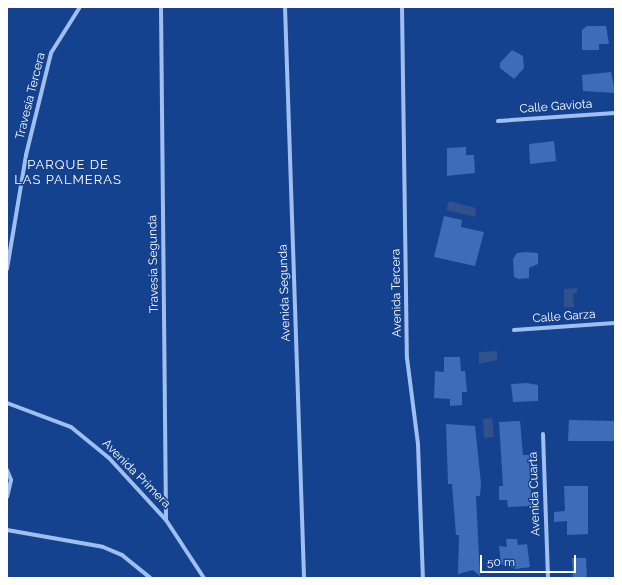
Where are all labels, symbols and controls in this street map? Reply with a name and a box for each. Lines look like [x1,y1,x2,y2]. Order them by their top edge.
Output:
street label: Travesía Tercera [13,51,49,141]
street label: Calle Gaviota [519,97,593,117]
district label: PARQUE DE LAS PALMERAS [14,158,122,189]
street label: Travesía Segunda [146,215,162,313]
street label: Avenida Segunda [276,244,294,342]
street label: Avenida Tercera [389,248,405,338]
street label: Calle Garza [532,308,596,326]
street label: Avenida Primera [99,437,173,511]
street label: Avenida Cuarta [526,452,544,536]
scale bar [482,547,578,573]
text: 50 m [487,555,515,569]

